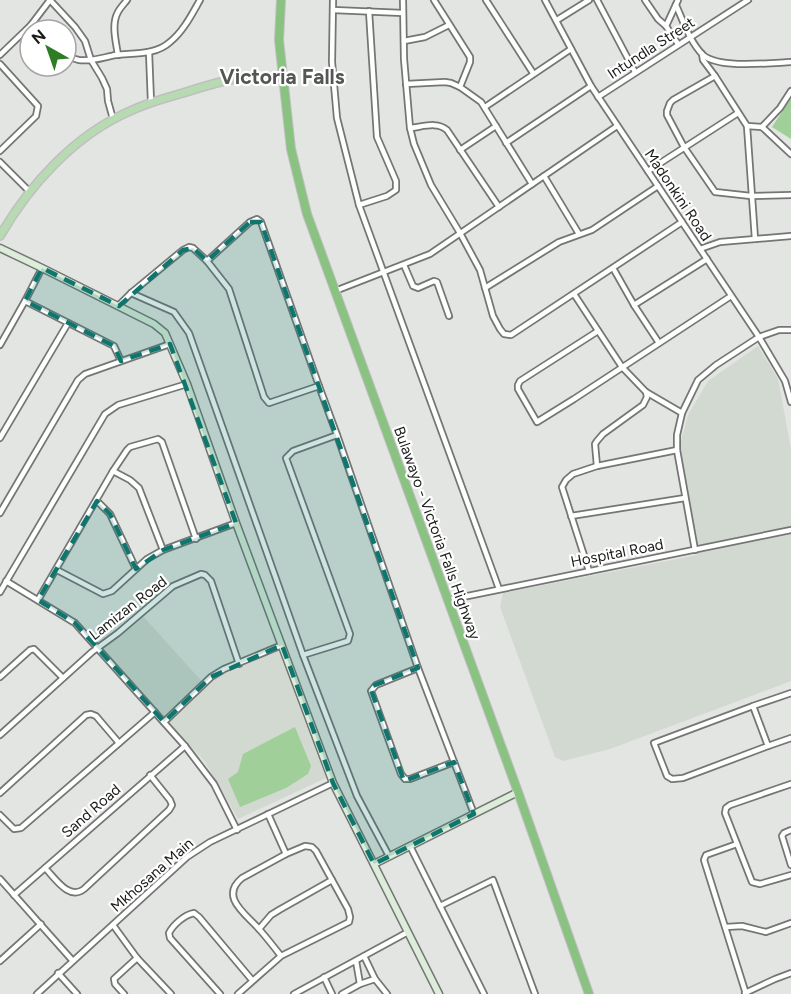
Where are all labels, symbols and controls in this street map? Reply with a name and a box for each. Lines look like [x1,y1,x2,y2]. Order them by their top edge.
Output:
street label: Intundla Street [604,13,698,83]
north arrow [18,18,78,78]
text: N [28,26,50,48]
district label: Victoria Falls [219,64,345,89]
street label: Madonkini Road [641,146,715,244]
street label: Bulawayo - Victoria Falls Highway [390,424,484,642]
street label: Hospital Road [569,535,665,571]
street label: Lamizan Road [86,572,170,644]
street label: Sand Road [58,781,124,841]
street label: Mkhosana Main [107,834,197,916]

